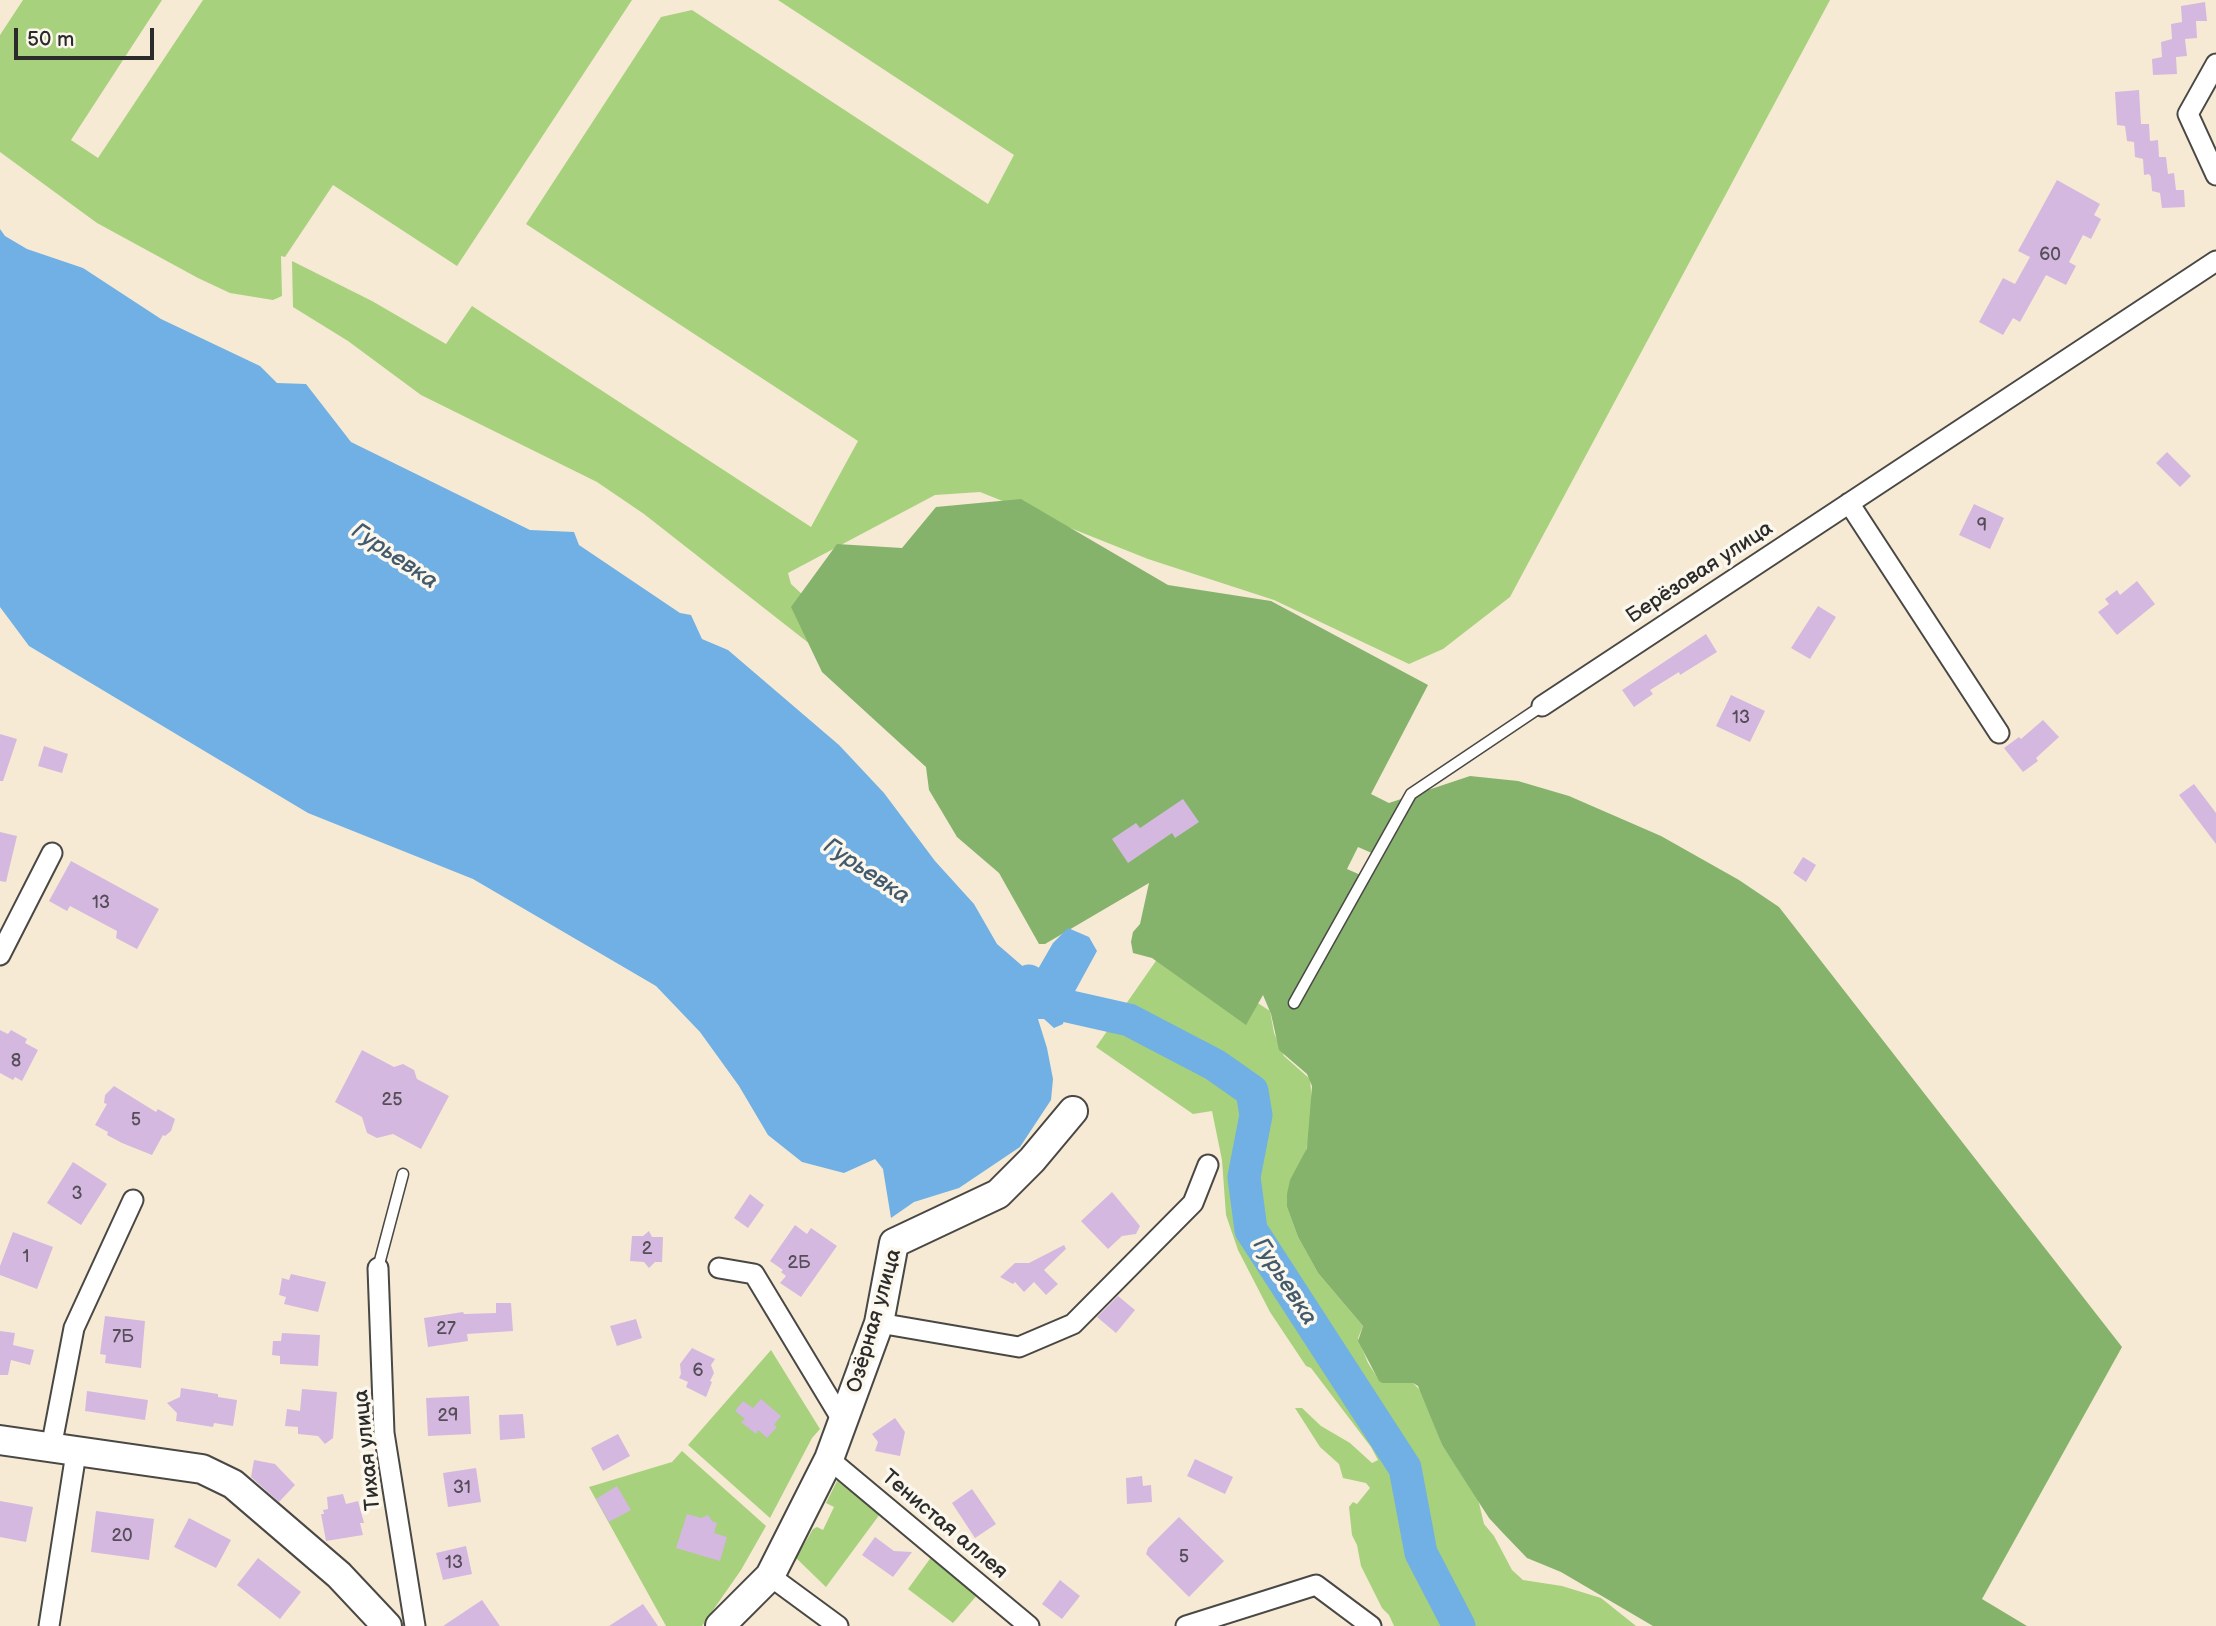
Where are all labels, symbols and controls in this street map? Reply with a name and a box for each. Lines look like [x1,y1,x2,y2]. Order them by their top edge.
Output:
scale bar [18,14,158,58]
text: 50 m [27,27,74,52]
house number: 60 [2039,244,2061,266]
house number: 9 [1977,515,1987,537]
street label: Берёзовая улица [1622,516,1778,630]
water label: Гурьевка [346,518,442,596]
house number: 13 [1732,707,1750,729]
water label: Гурьевка [818,833,914,911]
house number: 13 [92,892,110,914]
house number: 8 [11,1050,21,1072]
house number: 25 [382,1089,402,1111]
house number: 5 [131,1109,141,1131]
house number: 3 [71,1183,83,1205]
water label: Гурьевка [1246,1233,1322,1331]
house number: 2 [642,1238,652,1260]
house number: 1 [23,1246,29,1268]
street label: Озёрная улица [842,1246,908,1396]
house number: 2Б [787,1252,811,1274]
house number: 27 [436,1318,456,1340]
house number: 7Б [112,1326,134,1348]
house number: 6 [693,1360,703,1382]
street label: Тихая улица [349,1388,387,1512]
house number: 29 [437,1405,459,1427]
street label: Тенистая аллея [876,1465,1012,1585]
house number: 31 [453,1477,471,1499]
house number: 20 [111,1525,133,1547]
house number: 5 [1179,1546,1189,1568]
house number: 13 [445,1552,463,1574]

